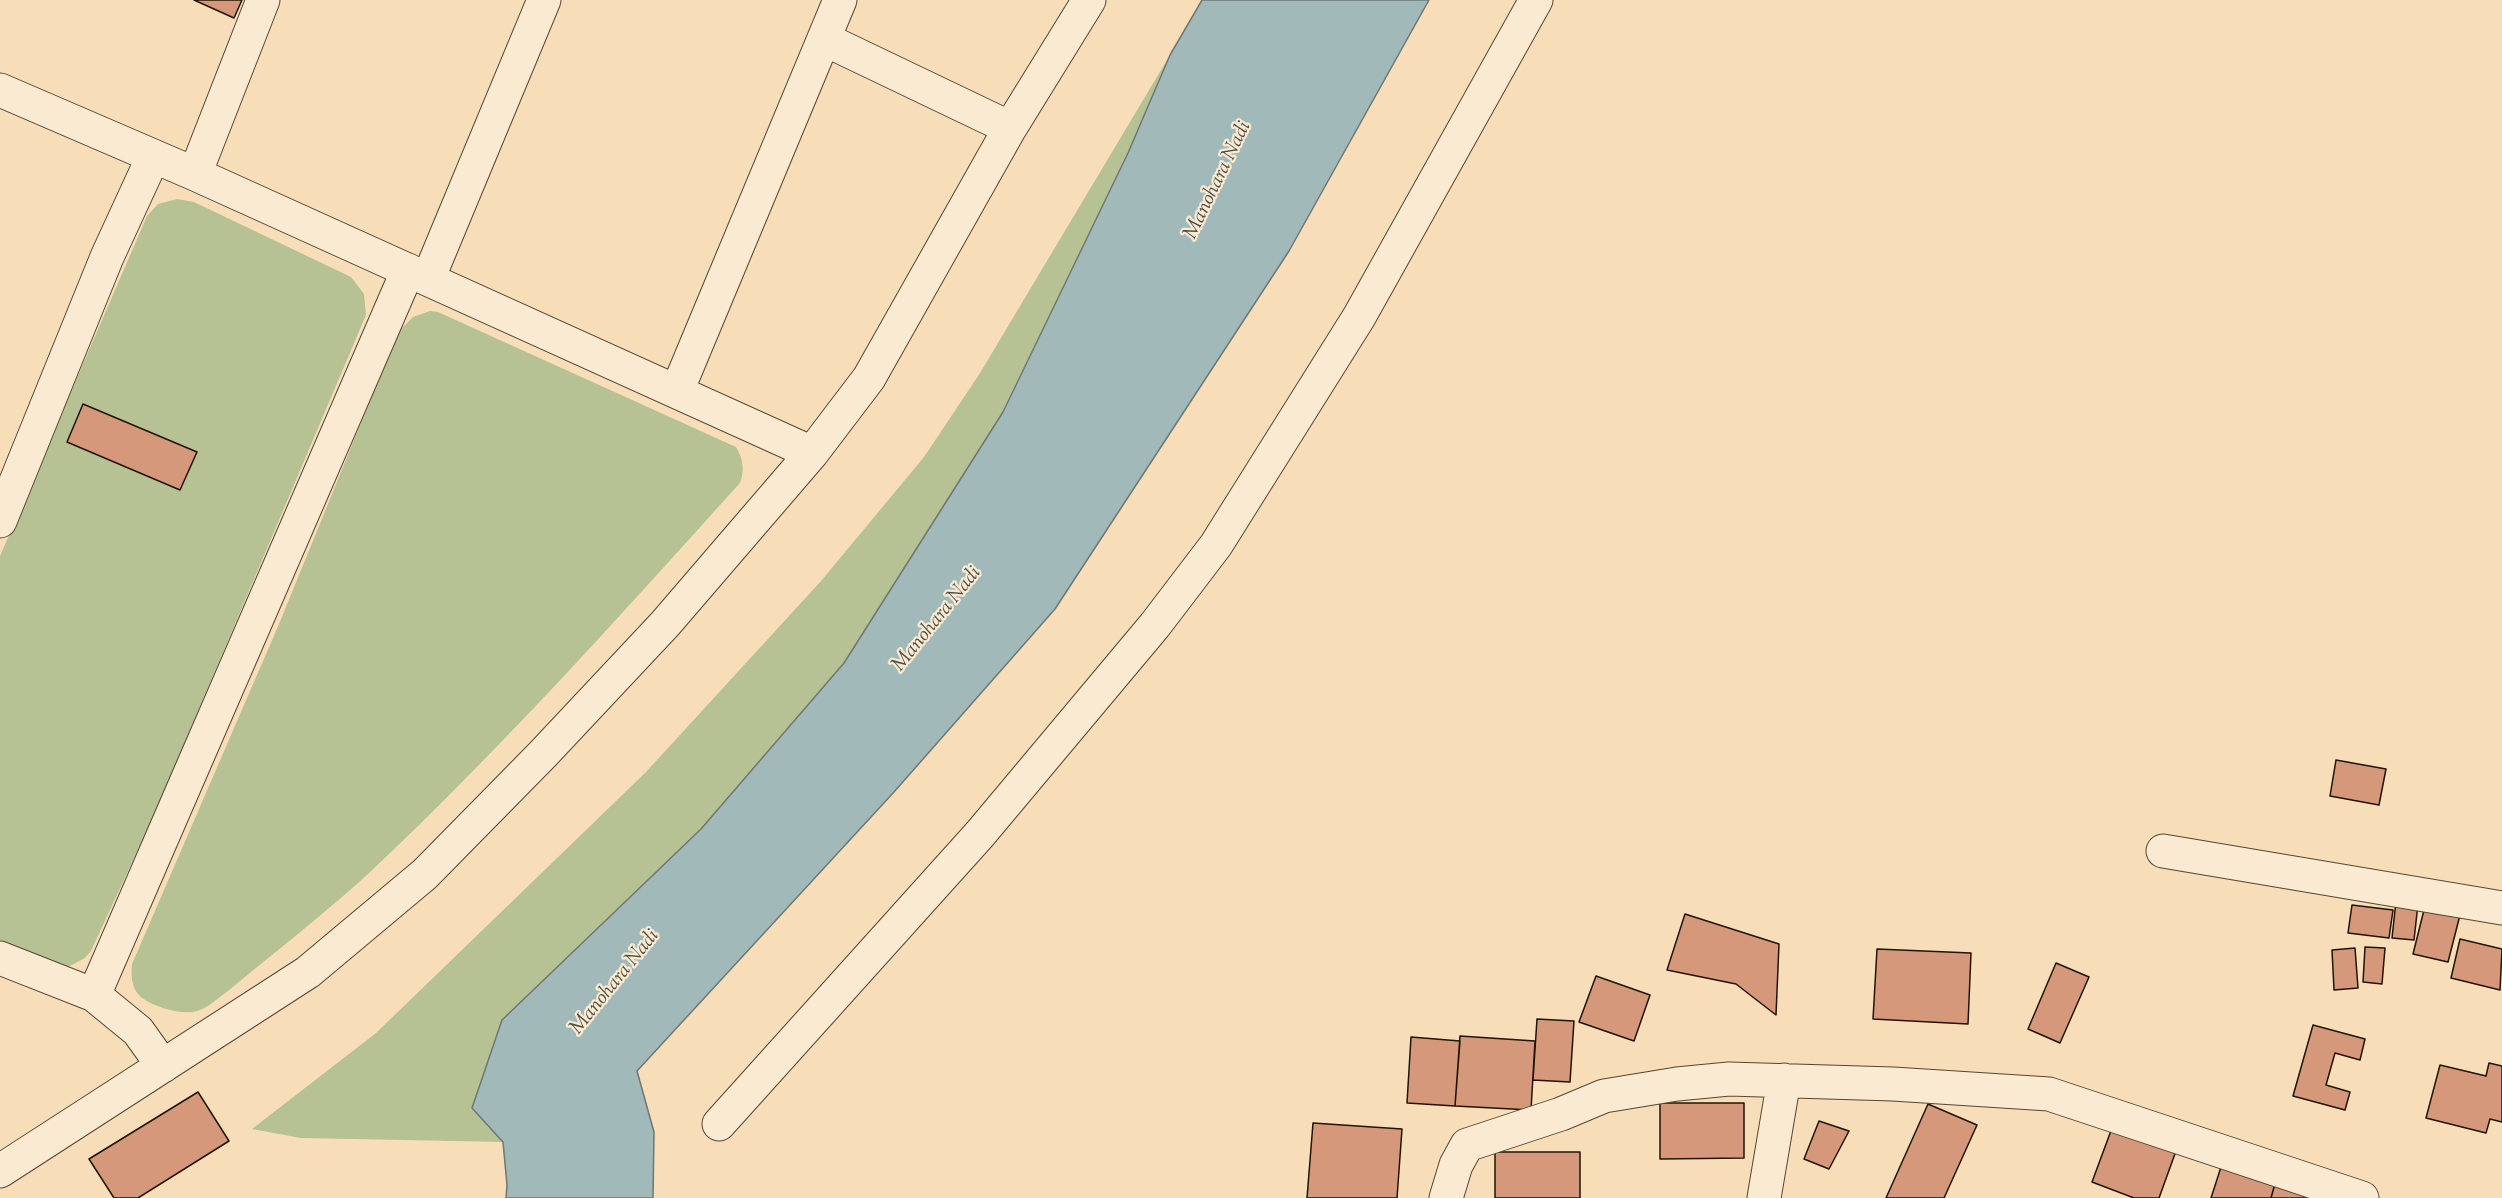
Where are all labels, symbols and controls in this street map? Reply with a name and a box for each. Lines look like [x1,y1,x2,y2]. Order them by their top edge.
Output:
water label: Manohara Nadi [1180,118,1258,244]
water label: Manohara Nadi [888,563,988,677]
water label: Manohara Nadi [566,926,666,1040]

